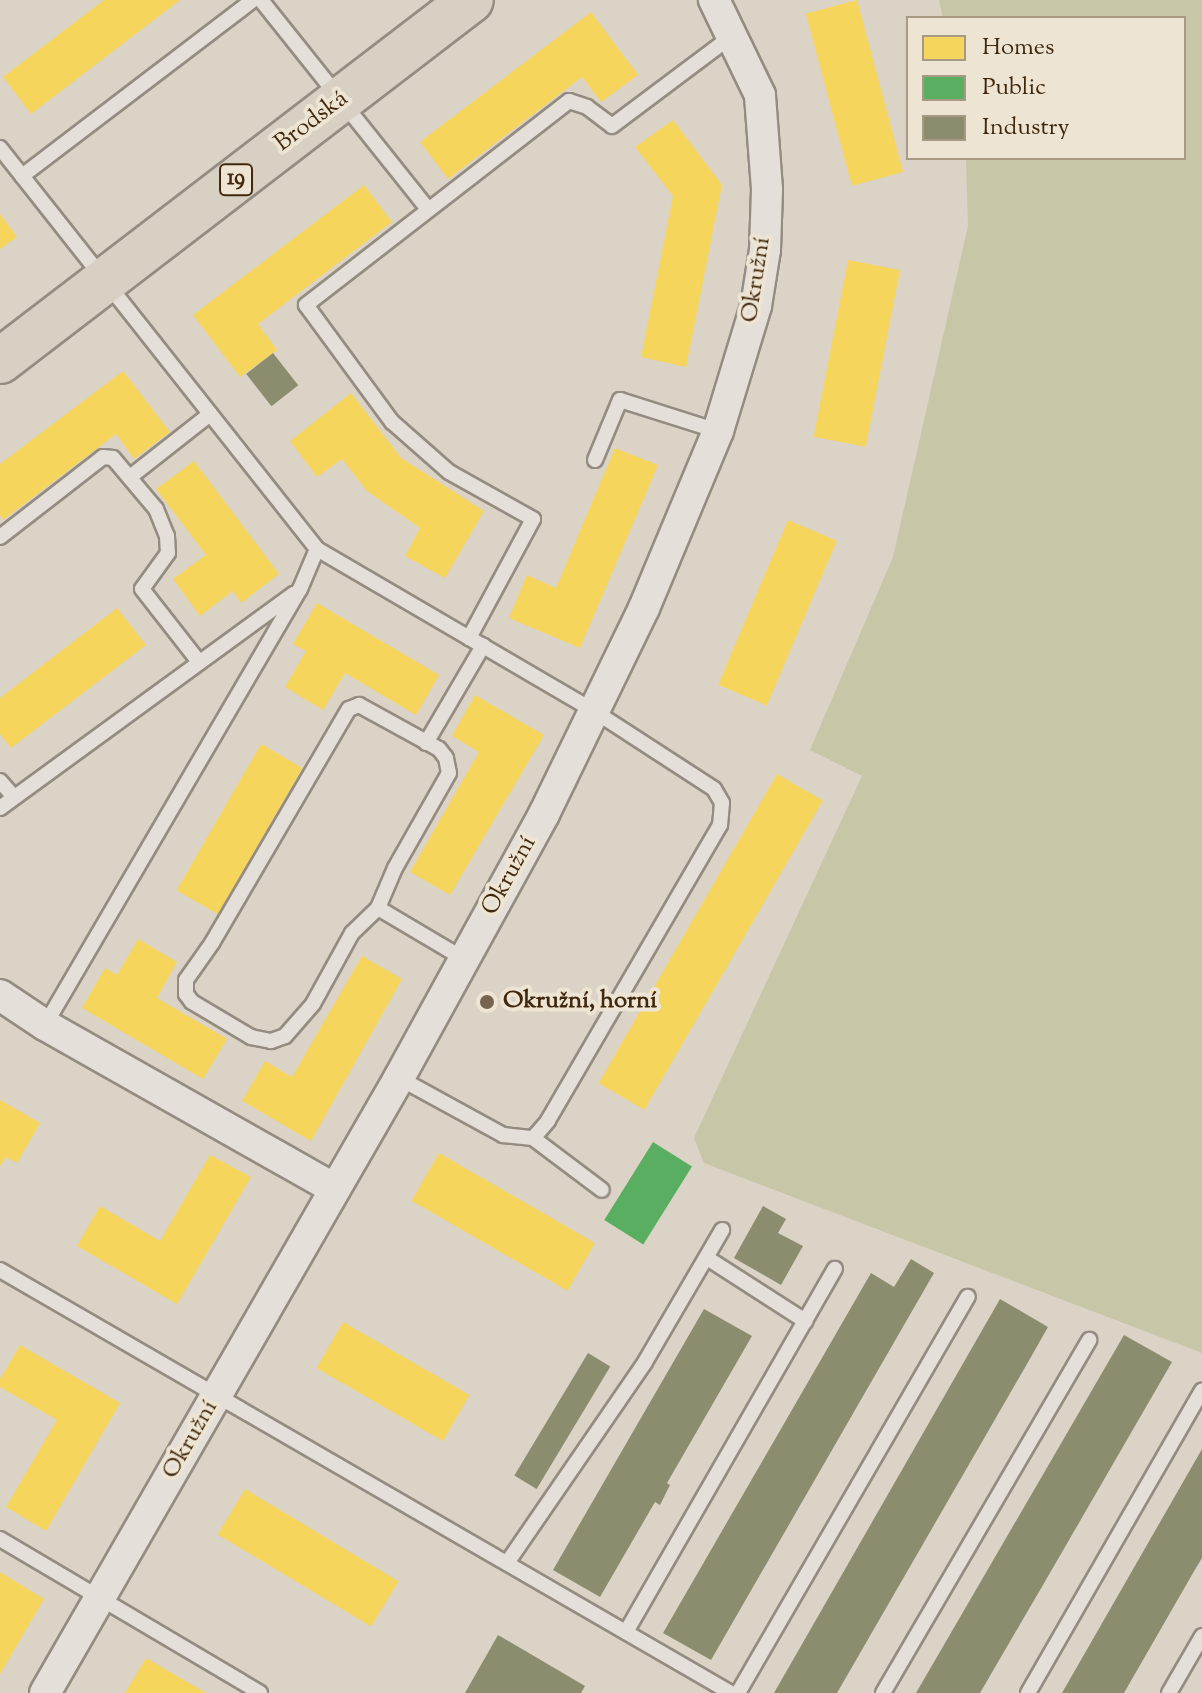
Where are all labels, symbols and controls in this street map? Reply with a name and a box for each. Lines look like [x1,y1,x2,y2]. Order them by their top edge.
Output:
legend [906,16,1186,160]
text: Homes [982,31,1054,65]
text: Public [982,71,1046,105]
street label: Brodská [270,85,354,159]
text: Industry [982,111,1070,145]
road number: 19 [218,162,254,198]
street label: Okružní [736,235,778,325]
street label: Okružní [477,831,543,921]
place label: Okružní, horní [503,988,657,1016]
marker: Okružní, horní [478,993,496,1011]
street label: Okružní [157,1396,225,1484]

